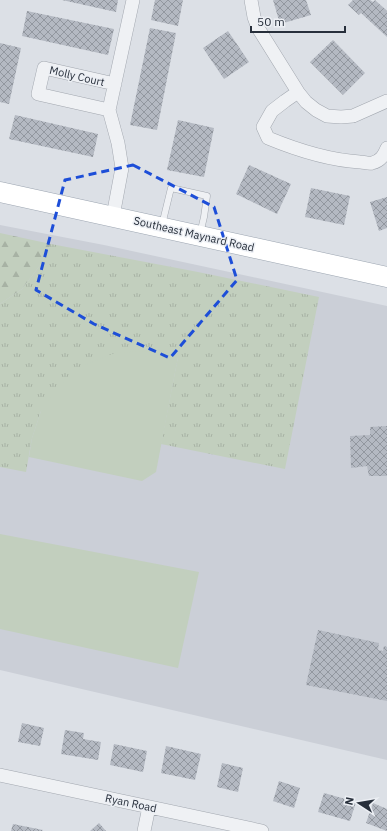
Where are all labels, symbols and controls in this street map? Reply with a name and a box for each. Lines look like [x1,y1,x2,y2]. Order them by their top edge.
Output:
scale bar [251,8,345,34]
text: 50 m [257,14,285,29]
street label: Molly Court [48,63,106,89]
street label: Southeast Maynard Road [132,213,256,255]
north arrow [339,783,379,823]
street label: Ryan Road [104,791,158,815]
text: N [342,796,357,806]

